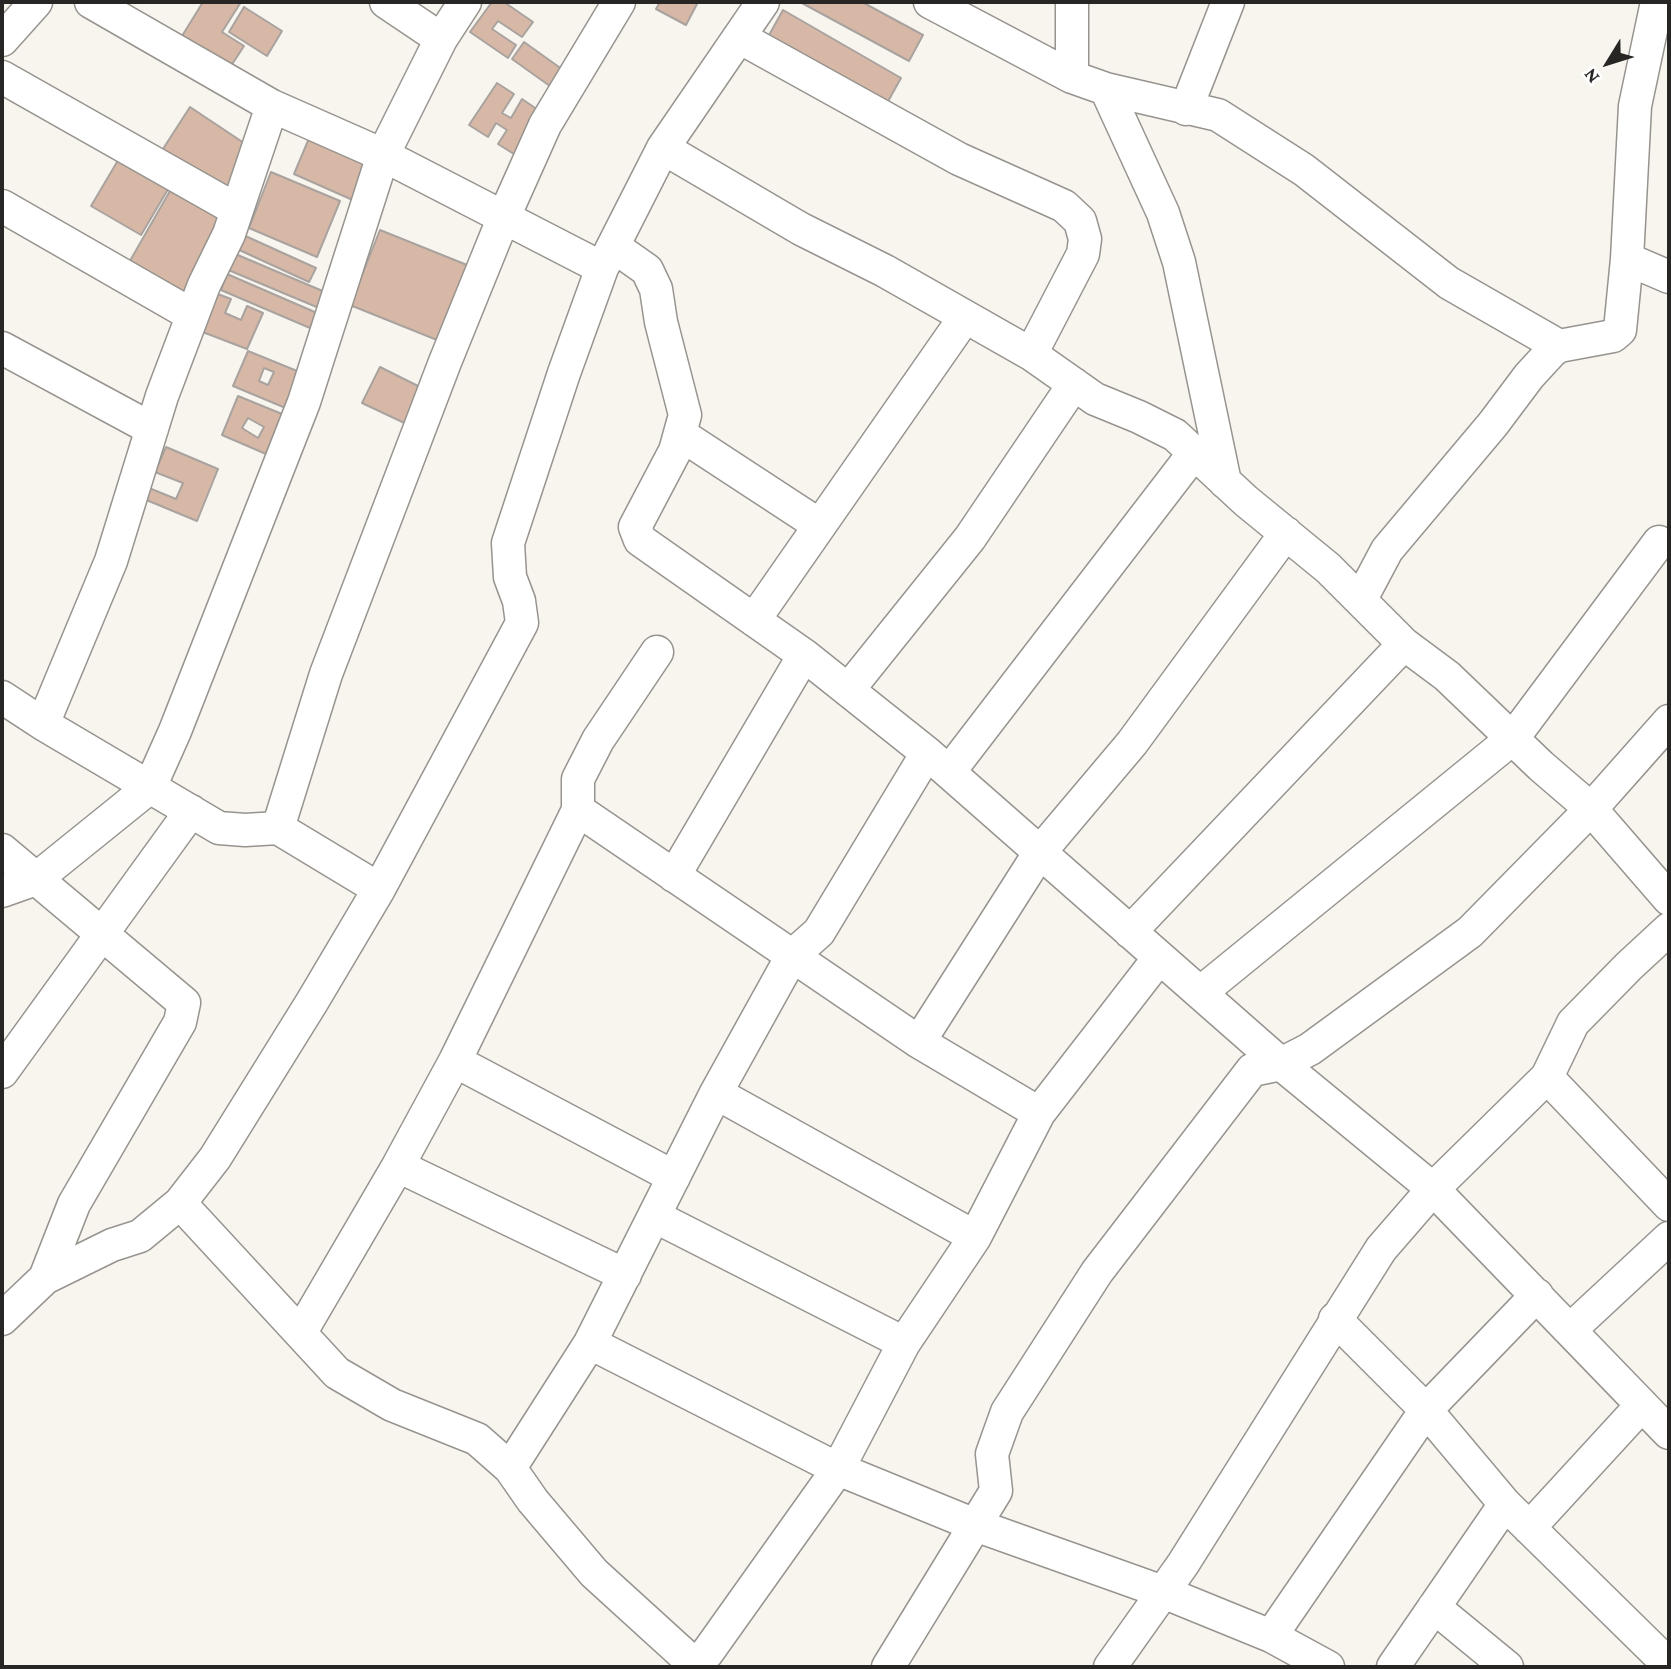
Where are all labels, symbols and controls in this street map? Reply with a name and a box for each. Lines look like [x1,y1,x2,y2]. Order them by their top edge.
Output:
north arrow [1573,28,1643,98]
text: N [1579,65,1603,88]

